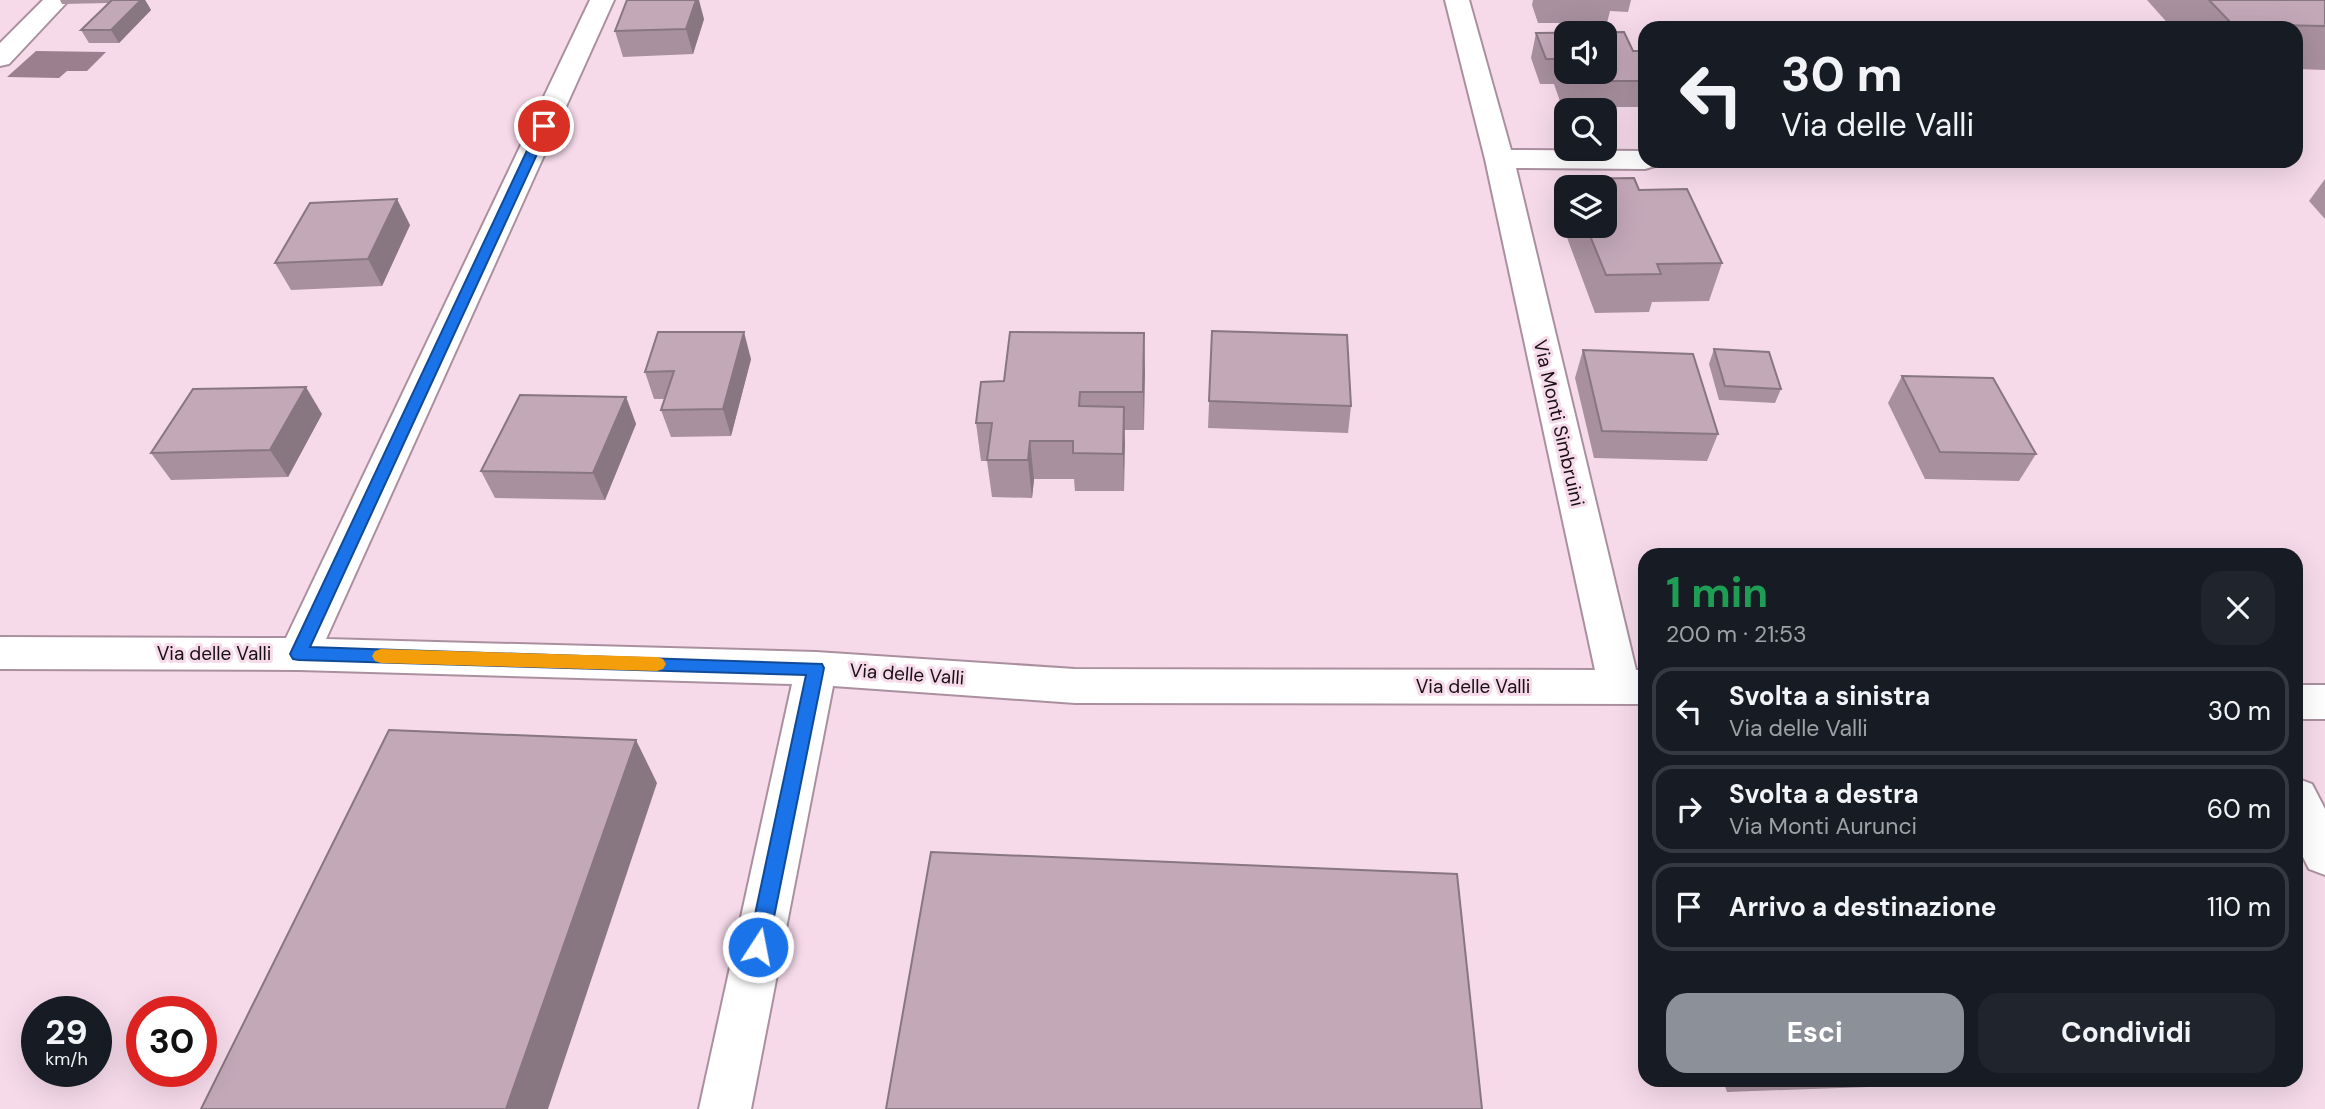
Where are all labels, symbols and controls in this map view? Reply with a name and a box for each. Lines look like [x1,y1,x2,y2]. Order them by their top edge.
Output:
map controls [1554,21,1617,238]
button: sound [1554,21,1617,84]
text: 30 m [1781,42,1903,106]
icon: left [1666,49,1757,140]
pin [514,96,574,156]
button: search [1554,98,1617,161]
text: Via delle Valli [1781,104,1974,146]
icon: arrive [525,107,563,145]
button: layers [1554,175,1617,238]
street label: Via Monti Simbruini [1528,337,1590,509]
text: 1 min [1666,565,1768,620]
button: close [2201,571,2275,645]
text: 200 m · 21:53 [1666,619,1807,649]
street label: Via delle Valli [157,641,271,666]
street label: Via delle Valli [849,658,965,690]
street label: Via delle Valli [1416,674,1530,699]
text: Svolta a sinistra [1729,679,1930,713]
icon: left [1670,692,1708,730]
text: 30 m [2208,694,2271,728]
text: Via delle Valli [1729,713,1868,743]
text: Svolta a destra [1729,777,1919,811]
icon: right [1670,790,1708,828]
text: 60 m [2207,792,2271,826]
text: Via Monti Aurunci [1729,811,1917,841]
icon: arrive [1670,888,1708,926]
text: Arrivo a destinazione [1729,890,1996,924]
text: 110 m [2207,890,2271,924]
position arrow [721,910,795,984]
button: Esci [1666,993,1964,1073]
button: Condividi [1978,993,2275,1073]
speed limit sign: 30 [126,996,217,1087]
text: 29 [45,1009,88,1055]
text: km/h [45,1047,88,1071]

